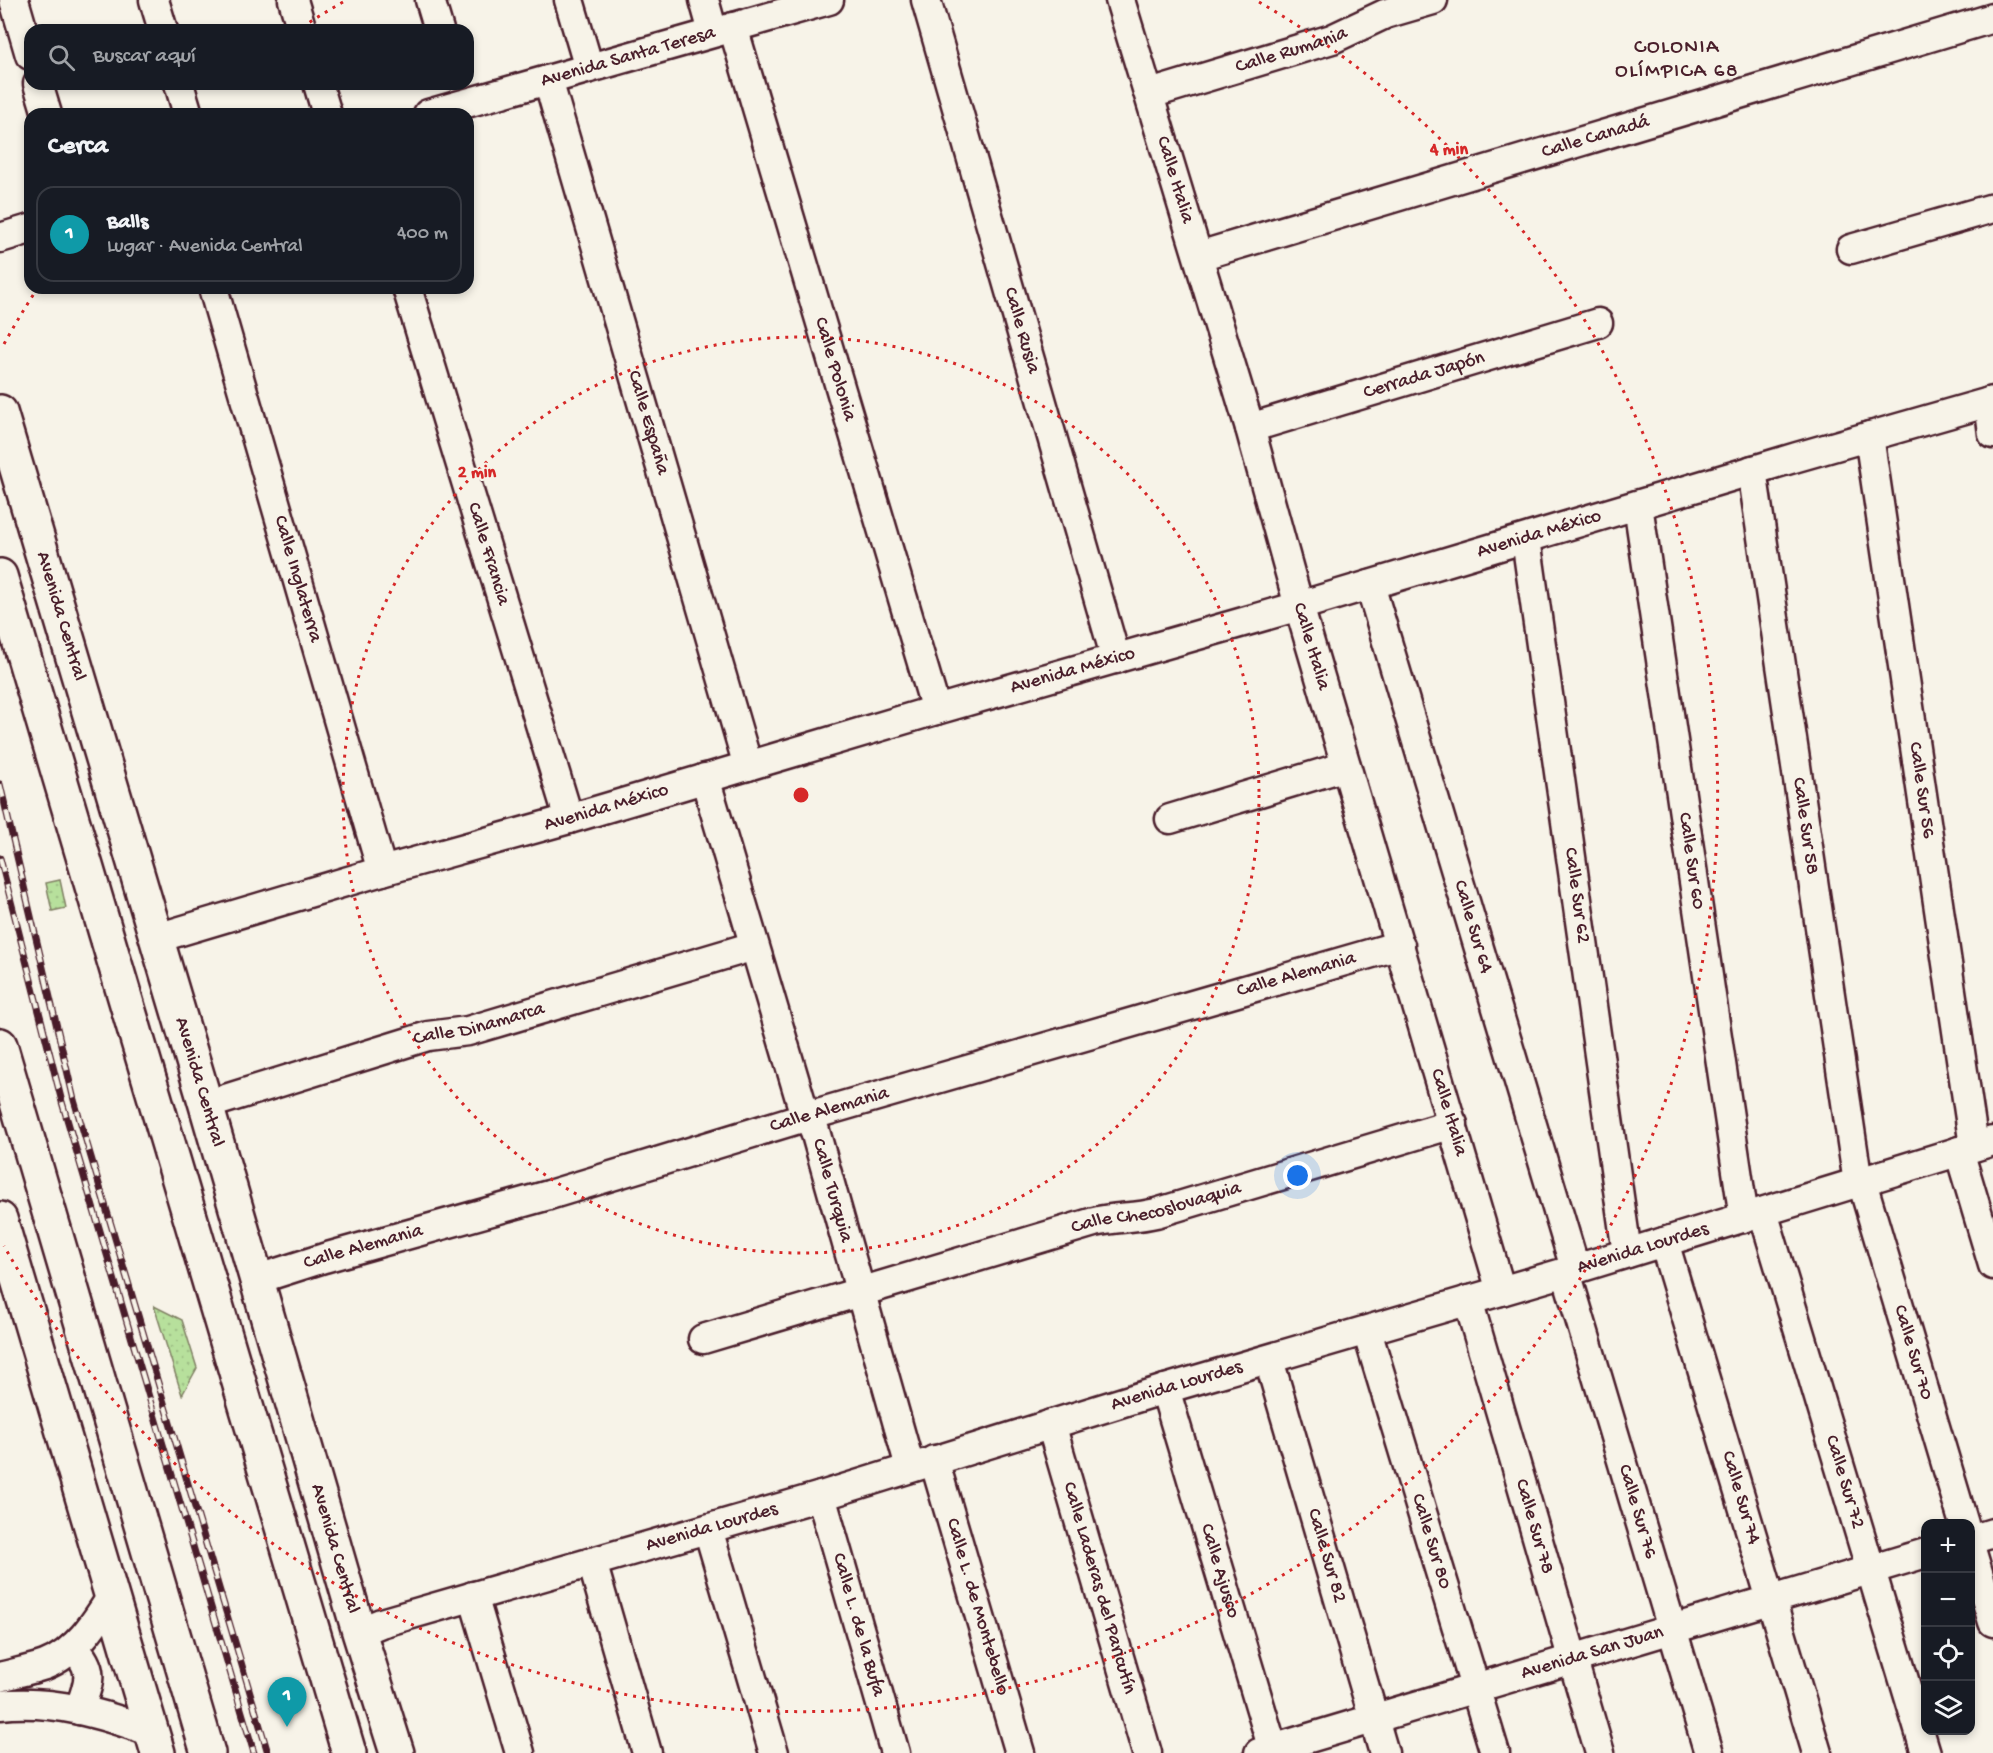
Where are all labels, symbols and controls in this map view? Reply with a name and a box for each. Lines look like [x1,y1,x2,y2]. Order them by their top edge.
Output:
street label: Avenida Santa Teresa [538,21,719,93]
street label: Calle Rumania [1233,21,1352,79]
search box [24,24,474,90]
district label: COLONIA OLÍMPICA 68 [1615,36,1739,85]
icon: search [45,41,78,74]
text: Buscar aquí [93,44,196,70]
street label: Calle Canadá [1539,110,1653,164]
text: Cerca [48,132,108,163]
street label: Calle Italia [1151,134,1199,227]
text: 4 min [1429,140,1468,161]
text: Balls [107,210,148,236]
text: 1 [65,223,74,246]
text: 400 m [397,223,448,246]
text: Lugar · Avenida Central [107,236,303,259]
street label: Calle Rusia [998,285,1045,377]
street label: Calle Polonia [808,315,861,425]
street label: Cerrada Japón [1361,346,1488,405]
street label: Calle España [622,368,674,478]
text: 2 min [458,463,497,484]
street label: Calle Francia [462,500,515,609]
street label: Avenida México [1474,505,1604,564]
street label: Calle Inglaterra [268,513,327,646]
street label: Avenida Central [31,549,91,684]
street label: Calle Italia [1287,600,1335,694]
street label: Avenida México [1008,642,1138,700]
street label: Calle Sur 56 [1903,740,1940,841]
street label: Calle Sur 58 [1786,776,1824,876]
street label: Avenida México [542,779,671,837]
centre of rings [791,785,811,805]
street label: Calle Sur 60 [1672,811,1710,911]
street label: Calle Sur 62 [1558,846,1595,945]
street label: Calle Sur 64 [1448,878,1498,977]
street label: Calle Alemania [1234,947,1359,1003]
street label: Calle Dinamarca [411,997,548,1051]
street label: Avenida Central [169,1015,229,1149]
street label: Calle Italia [1425,1066,1472,1160]
street label: Calle Alemania [767,1081,892,1138]
street label: Calle Turquia [806,1136,858,1246]
your location [1283,1161,1312,1190]
street label: Calle Checoslovaquia [1069,1176,1245,1240]
street label: Avenida Lourdes [1574,1217,1712,1279]
street label: Calle Alemania [301,1219,426,1275]
street label: Calle Sur 70 [1888,1302,1938,1403]
street label: Avenida Lourdes [1108,1355,1246,1417]
street label: Calle Sur 72 [1819,1432,1869,1532]
street label: Calle Sur 74 [1716,1448,1766,1548]
street label: Calle Sur 76 [1612,1462,1662,1562]
street label: Calle Sur 78 [1509,1476,1559,1577]
street label: Calle Laderas del Paricutín [1057,1479,1141,1697]
street label: Avenida Central [305,1481,365,1616]
street label: Calle Sur 80 [1406,1491,1456,1592]
street label: Avenida Lourdes [643,1497,781,1557]
street label: Calle Sur 82 [1302,1506,1351,1606]
street label: Calle L. de Montebello [940,1516,1014,1698]
map controls [1921,1519,1975,1735]
button: + [1921,1519,1975,1573]
street label: Calle Ajusco [1195,1521,1244,1621]
street label: Calle L. de la Bufa [827,1550,890,1700]
button: − [1921,1573,1975,1627]
street label: Avenida San Juan [1518,1621,1667,1685]
button: locate [1921,1627,1975,1681]
pin: 1 [268,1678,306,1727]
button: layers [1921,1681,1975,1735]

